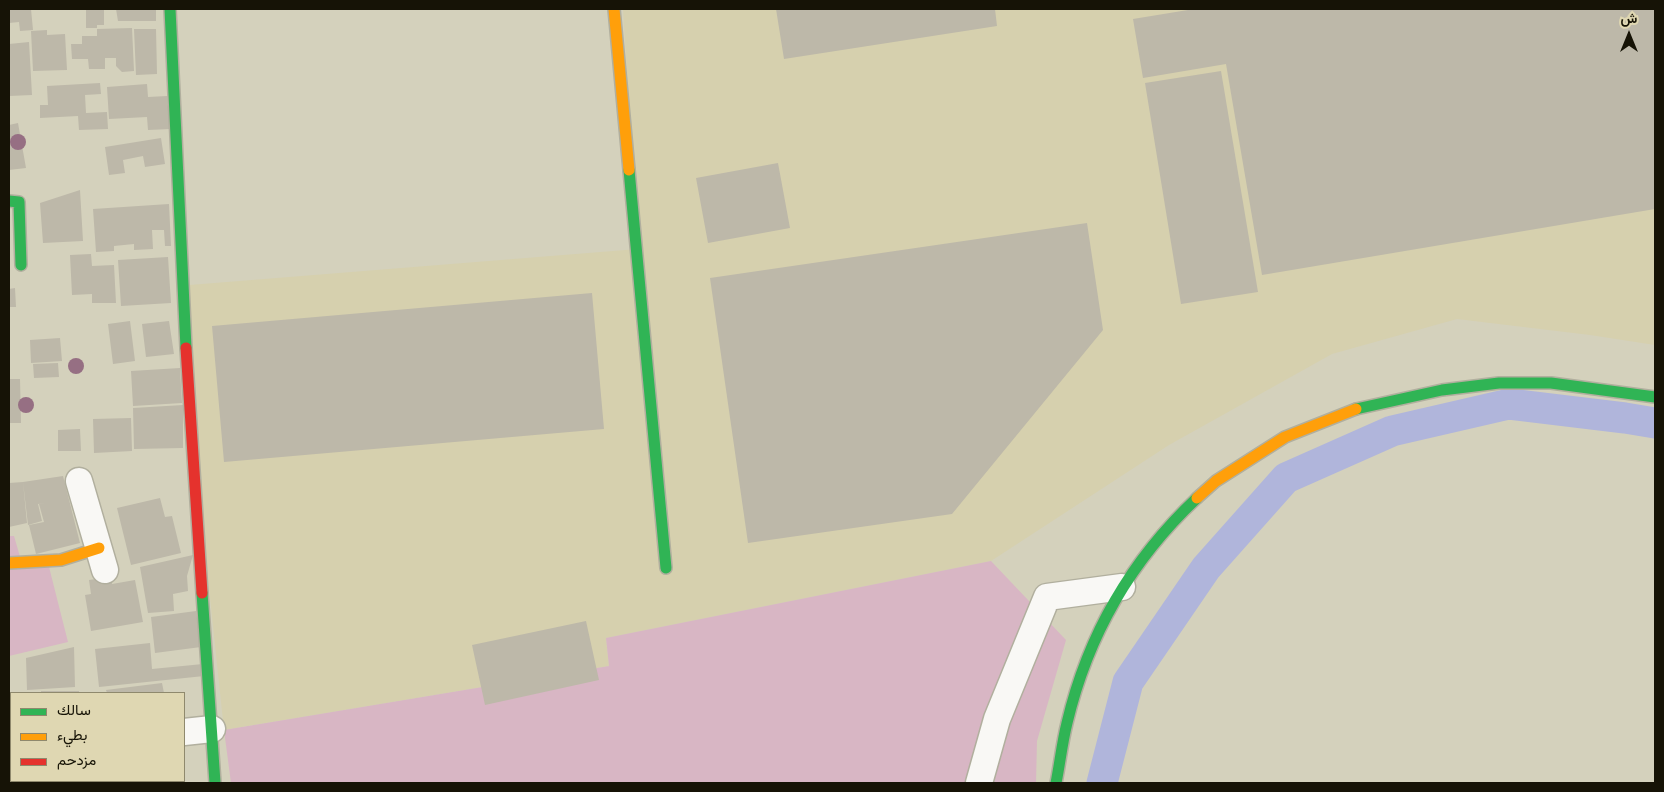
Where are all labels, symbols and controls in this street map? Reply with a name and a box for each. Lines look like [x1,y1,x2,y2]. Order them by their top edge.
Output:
text: ش [1621,9,1637,31]
north arrow [1604,10,1654,60]
legend [10,692,185,782]
text: سالك [57,700,91,723]
text: بطيء [57,725,87,748]
text: مزدحم [57,750,96,773]

